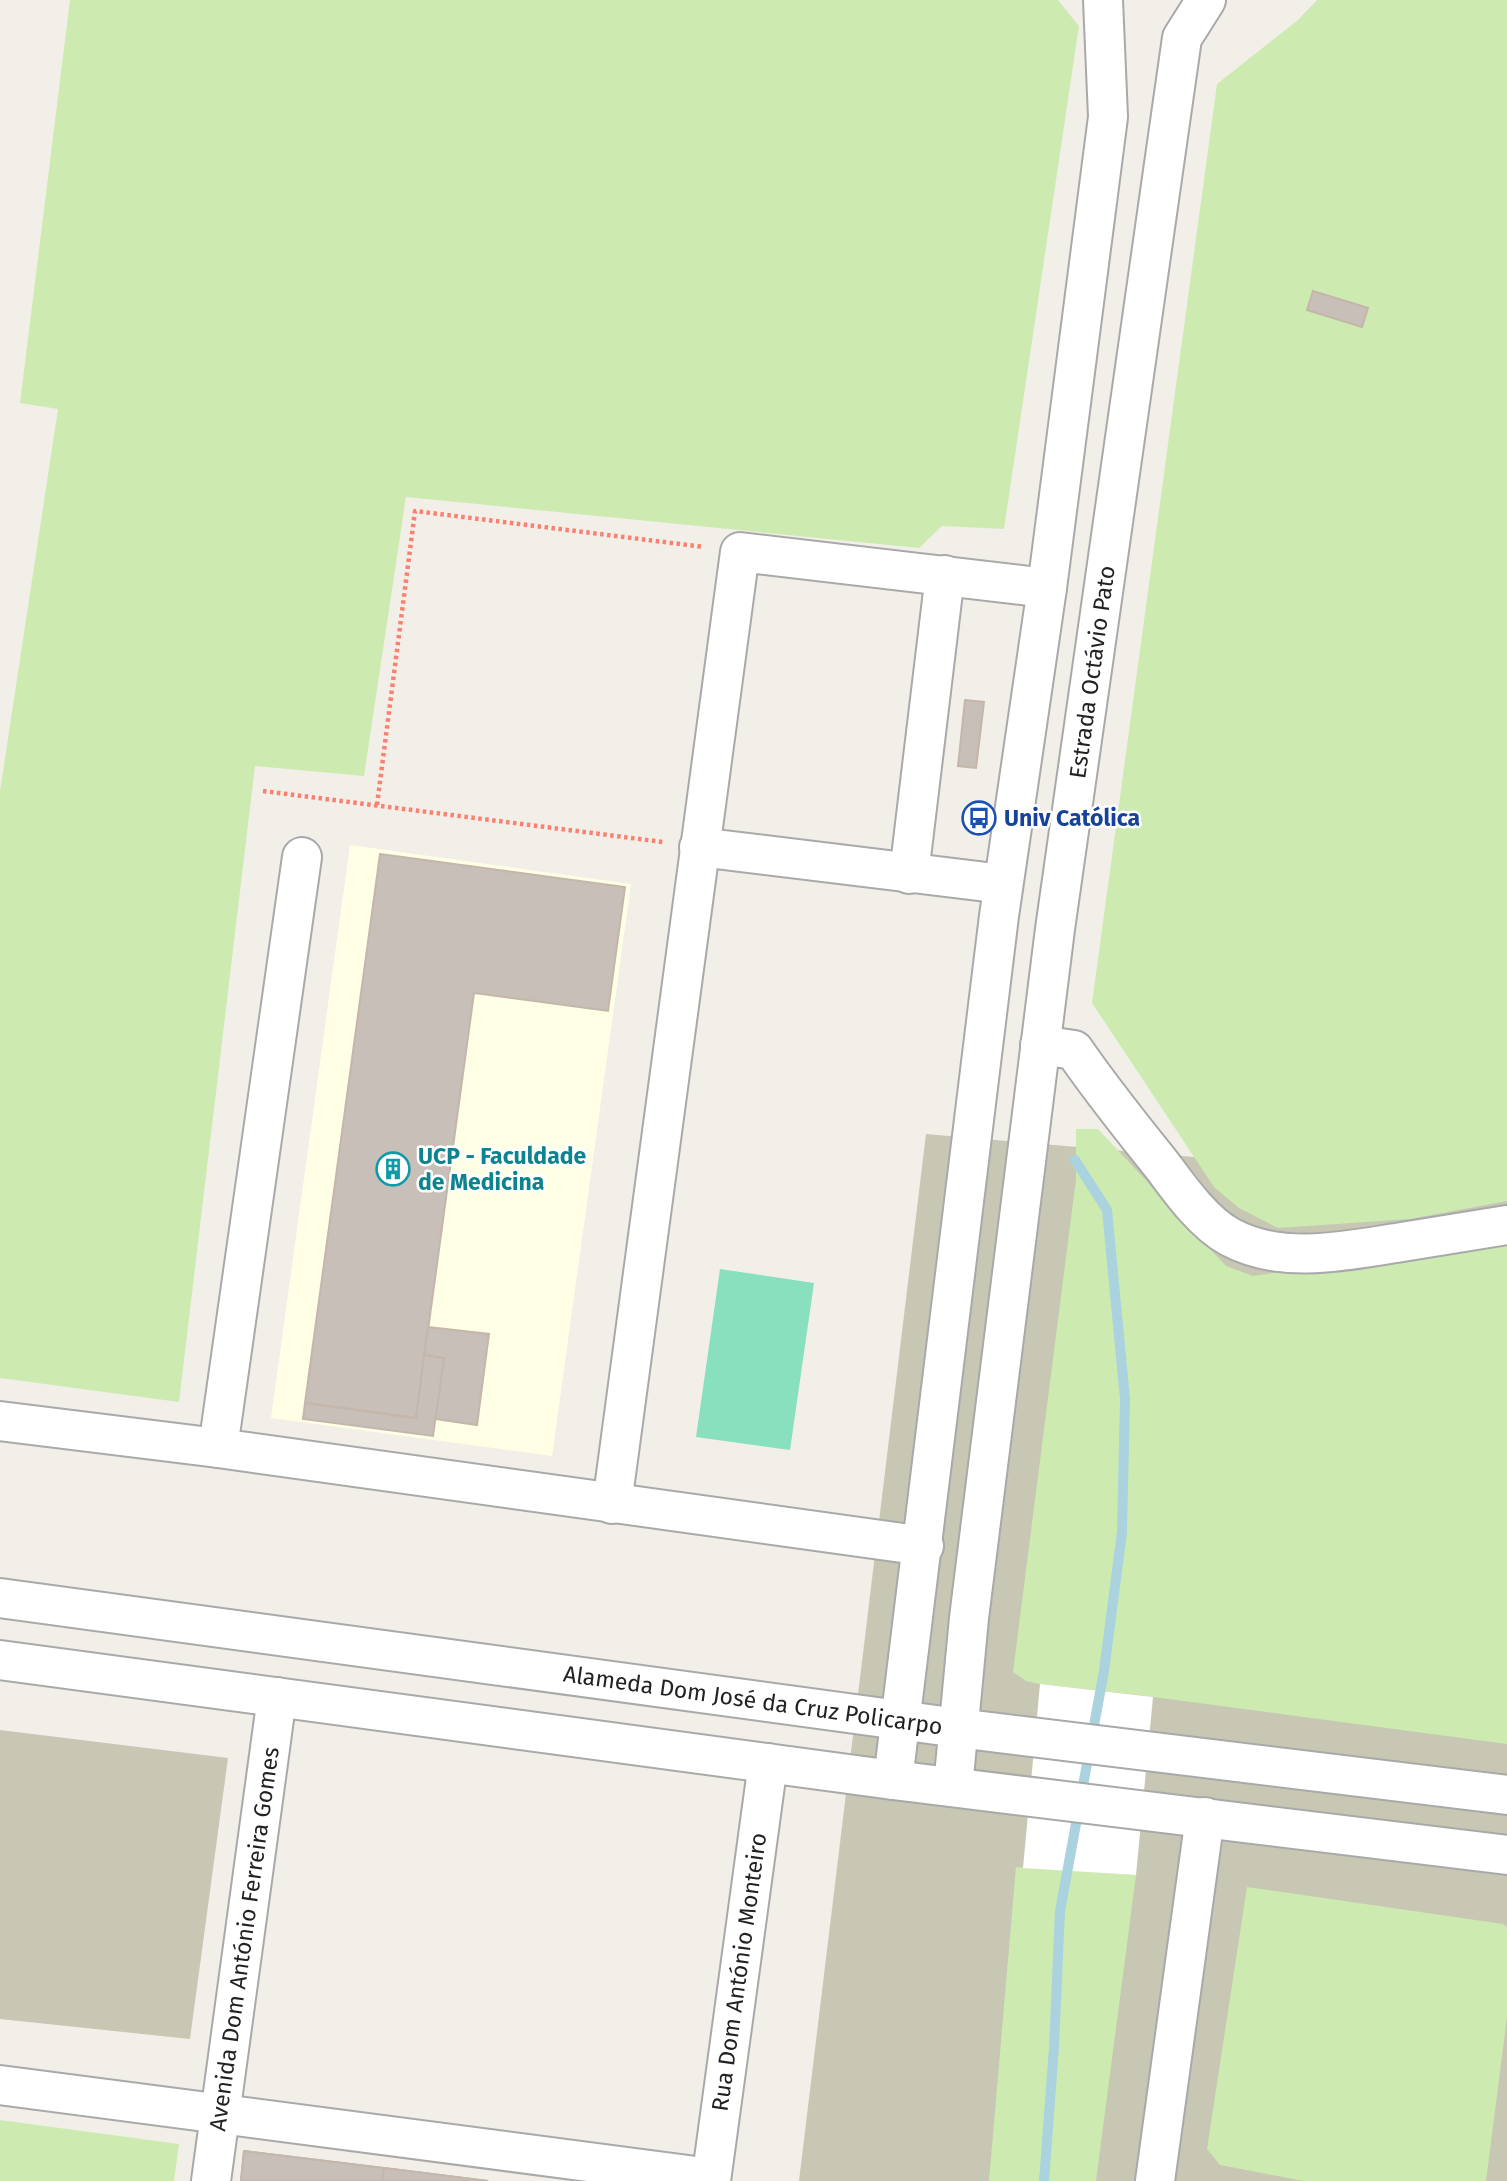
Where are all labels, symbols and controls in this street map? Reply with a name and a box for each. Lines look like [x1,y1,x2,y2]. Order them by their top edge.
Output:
street label: Estrada Octávio Pato [1063,564,1121,780]
bus stop icon: Univ Católica [960,799,998,837]
place label: Univ Católica [1004,804,1140,832]
place label: UCP - Faculdade de Medicina [418,1142,587,1196]
building icon: UCP - Faculdade de Medicina [374,1150,412,1188]
street label: Alameda Dom José da Cruz Policarpo [562,1660,944,1740]
street label: Avenida Dom António Ferreira Gomes [203,1745,285,2133]
street label: Rua Dom António Monteiro [706,1831,772,2113]

